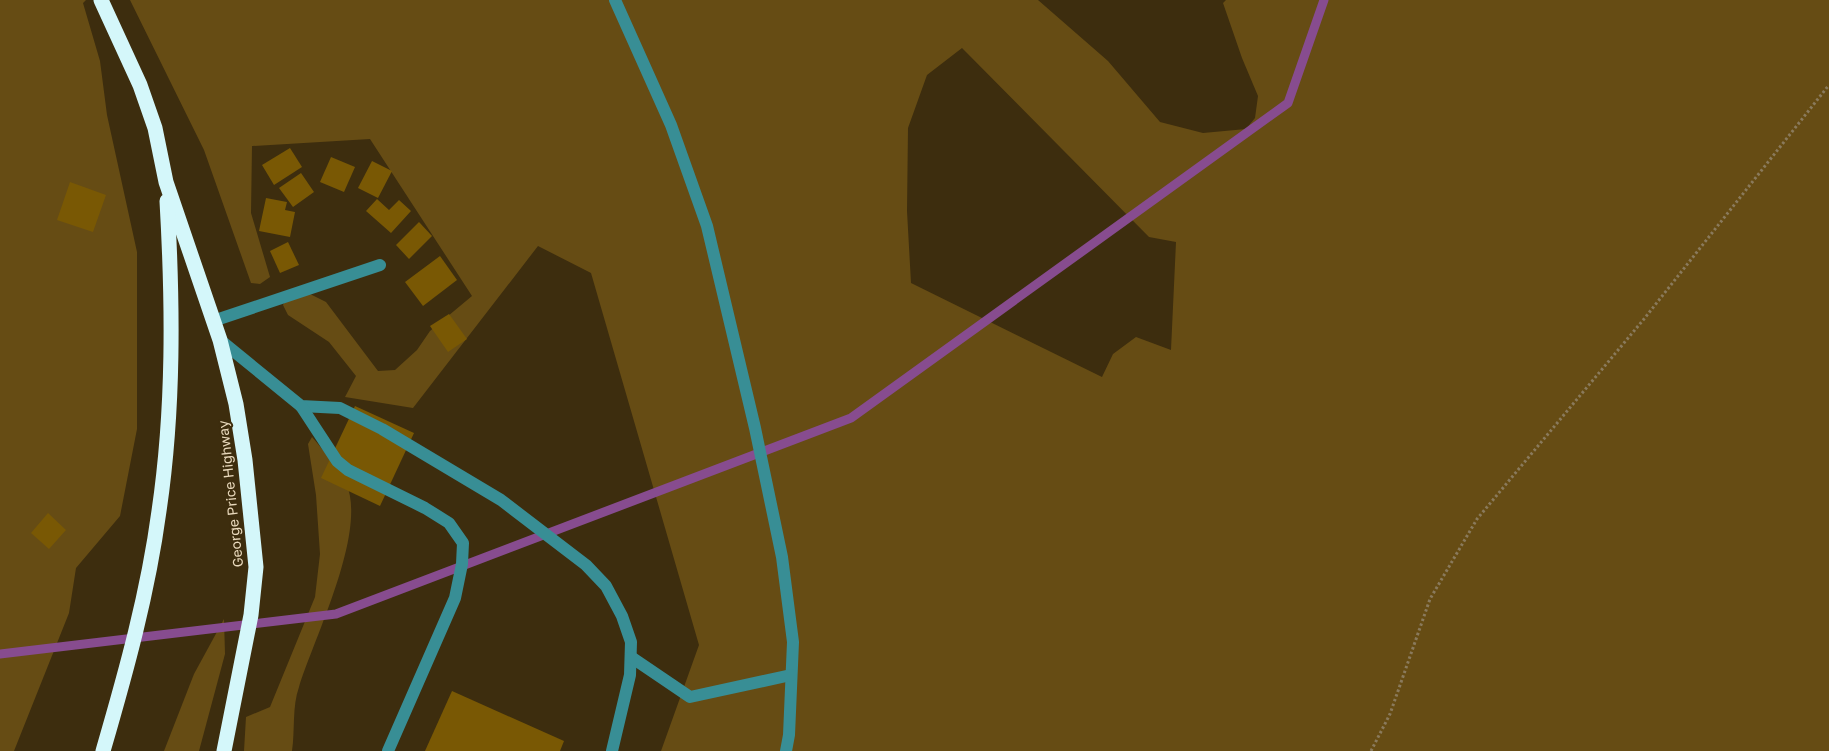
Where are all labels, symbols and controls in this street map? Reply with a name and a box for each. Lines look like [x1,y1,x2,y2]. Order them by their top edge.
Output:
street label: George Price Highway [214,420,246,568]

